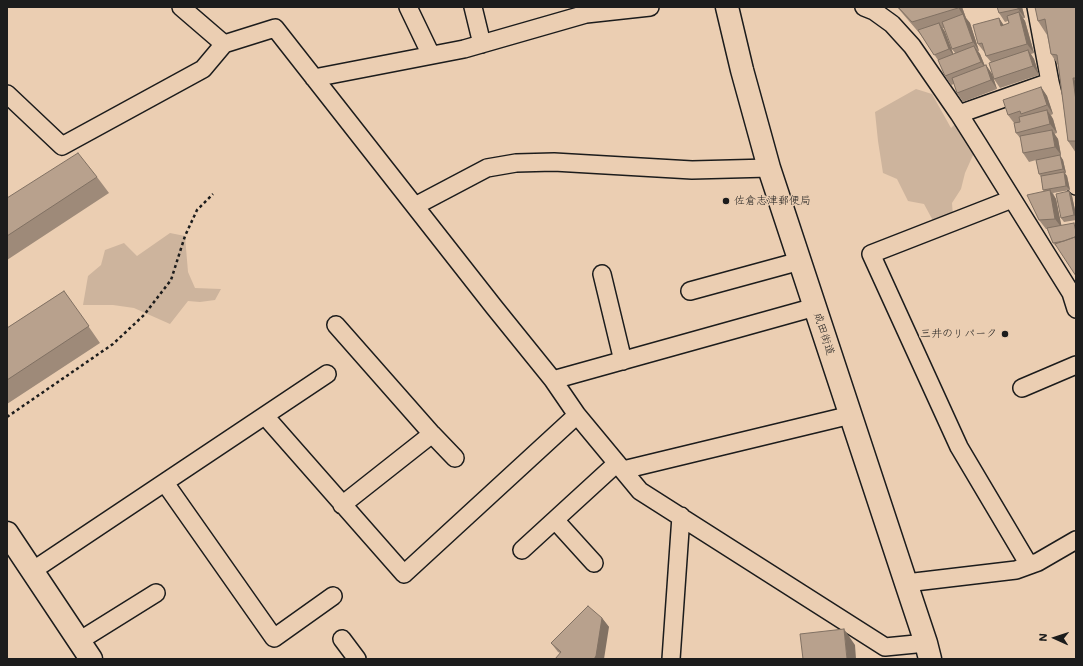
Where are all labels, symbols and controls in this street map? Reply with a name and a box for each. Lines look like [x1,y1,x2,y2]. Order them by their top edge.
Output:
place label: 佐倉志津郵便局 [734,194,811,208]
marker: 佐倉志津郵便局 [721,196,731,206]
street label: 成田街道 [811,311,837,357]
place label: 三井のリパーク [920,327,997,341]
marker: 三井のリパーク [1000,329,1010,339]
north arrow [1035,618,1075,658]
text: N [1035,633,1050,642]

